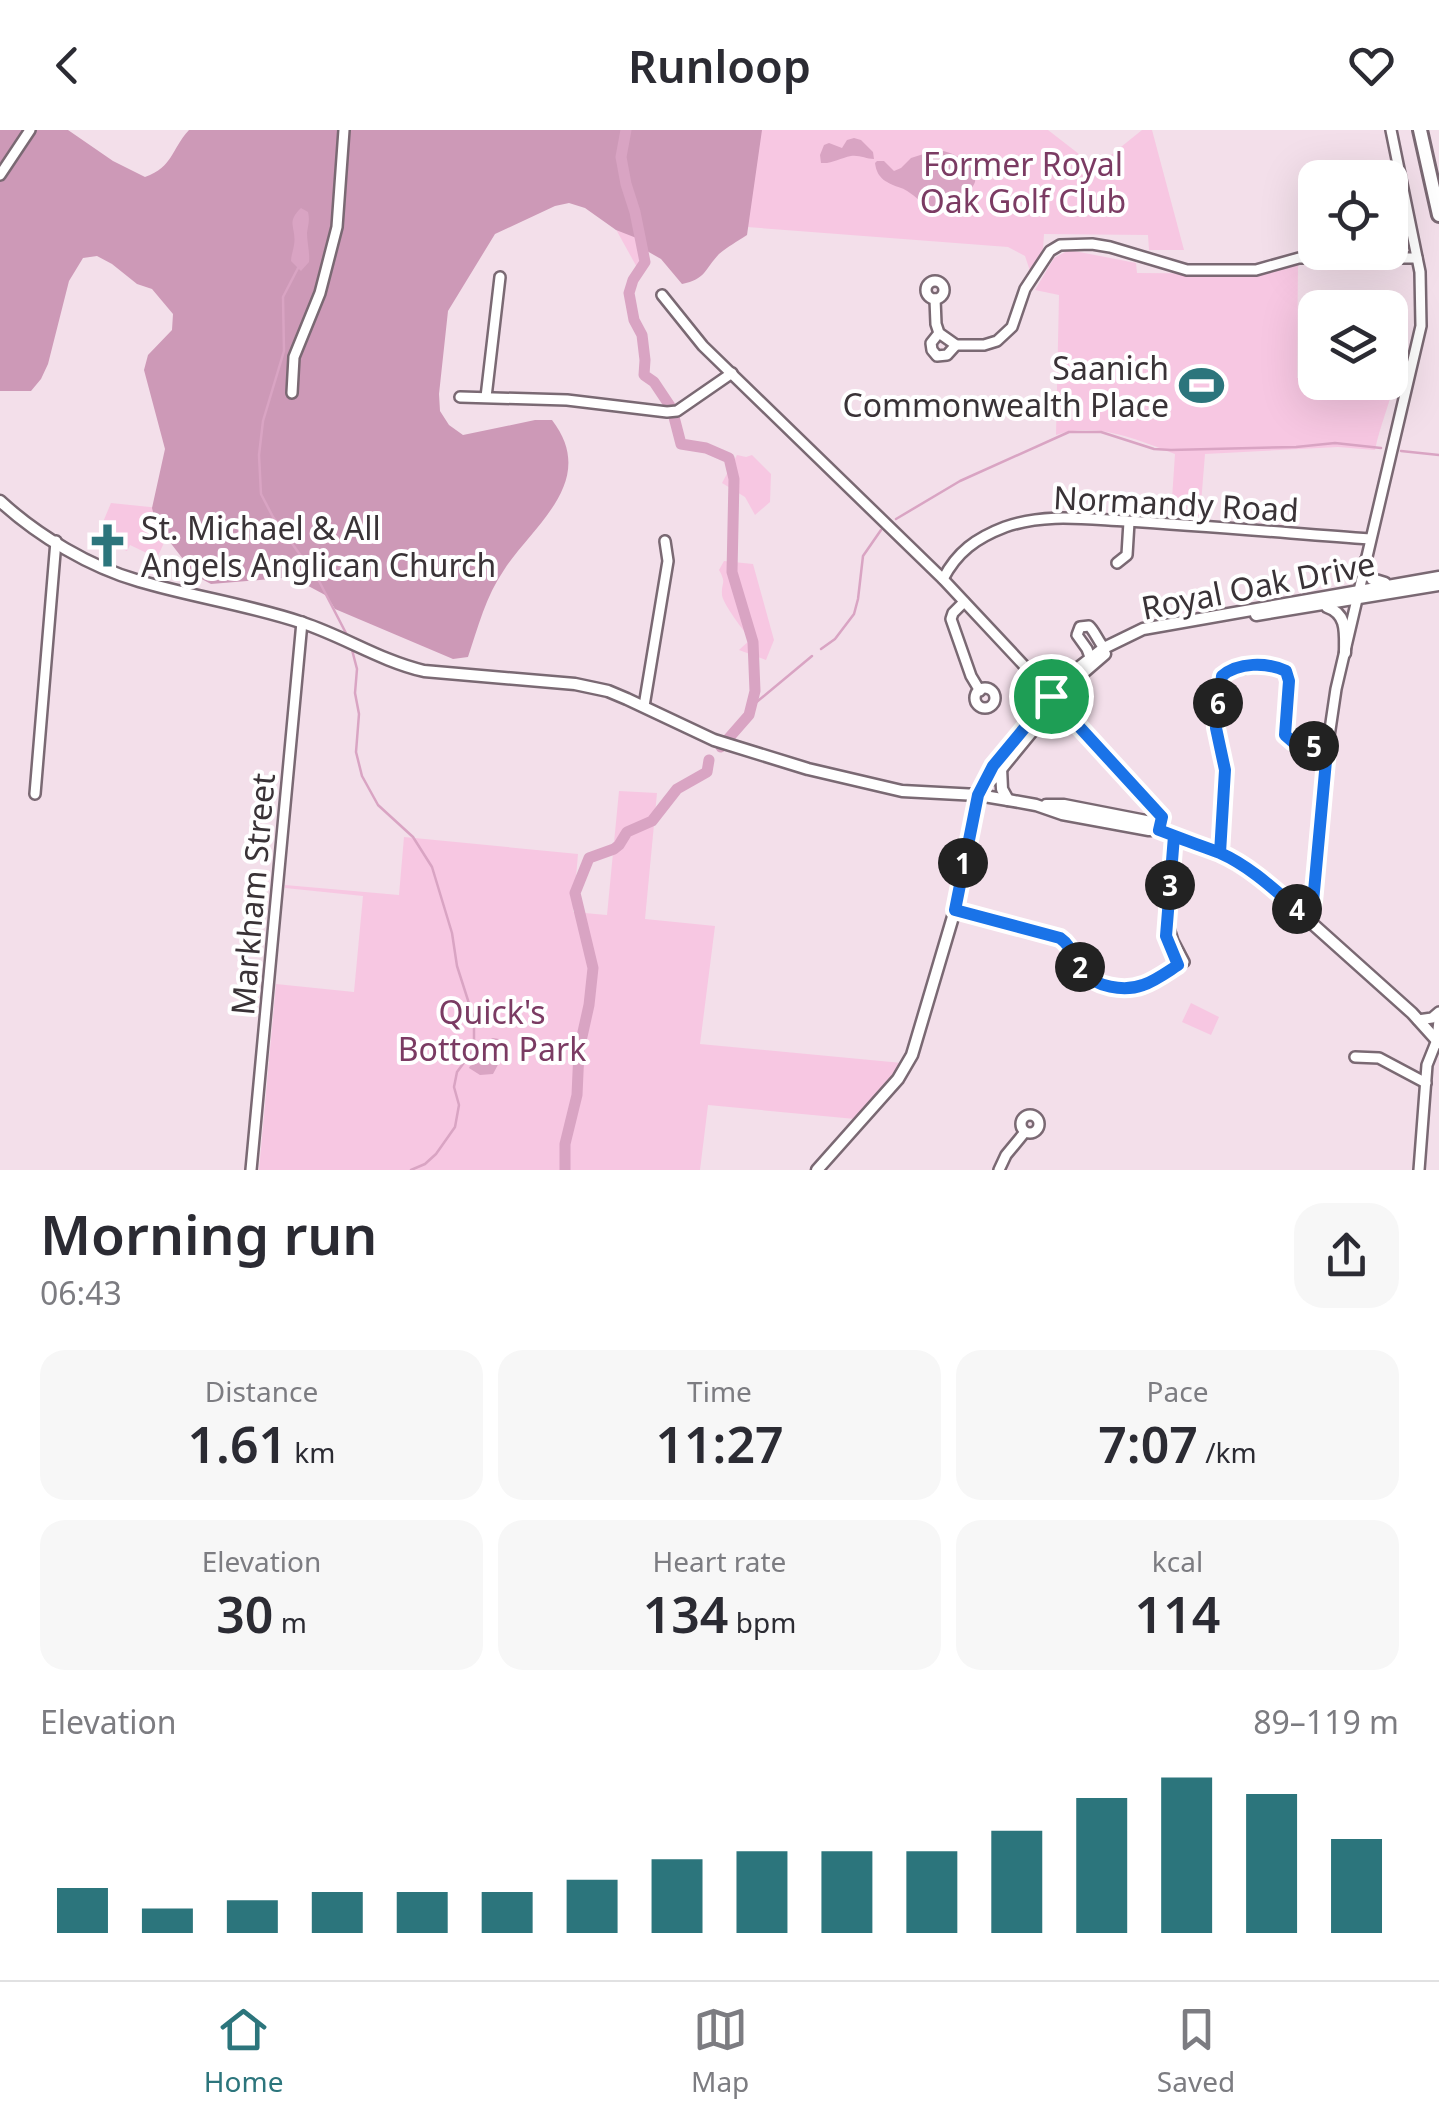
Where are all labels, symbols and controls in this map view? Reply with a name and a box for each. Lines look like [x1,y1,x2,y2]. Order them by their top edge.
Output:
text: Runloop [628,35,811,96]
icon: back [40,38,95,93]
icon: heart [1344,38,1399,93]
park label: Former Royal Oak Golf Club [920,142,1126,222]
map controls [1298,160,1408,400]
button: locate [1298,160,1408,270]
button: layers [1298,290,1408,400]
place label: Saanich Commonwealth Place [842,346,1169,426]
sports icon: Saanich Commonwealth Place [1178,361,1226,409]
street label: Normandy Road [1052,475,1300,531]
place label: St. Michael & All Angels Anglican Church [141,506,496,586]
church icon: St. Michael & All Angels Anglican Church [84,521,132,569]
street label: Royal Oak Drive [1138,541,1378,629]
pin [1009,654,1094,739]
icon: arrive [1024,669,1079,724]
pin: 6 [1193,678,1243,728]
text: 6 [1210,684,1226,722]
pin: 5 [1289,721,1339,771]
text: 5 [1306,727,1322,765]
street label: Markham Street [220,771,284,1017]
pin: 1 [938,838,988,888]
text: 1 [955,844,971,882]
pin: 3 [1145,860,1195,910]
text: 3 [1162,866,1178,904]
pin: 4 [1272,884,1322,934]
text: 4 [1289,890,1305,928]
pin: 2 [1055,942,1105,992]
text: 2 [1072,948,1088,986]
park label: Quick's Bottom Park [398,990,586,1070]
text: Morning run [40,1196,377,1271]
button: share [1294,1203,1399,1308]
text: 06:43 [40,1271,122,1314]
text: Distance [205,1372,318,1410]
text: Time [687,1372,752,1410]
text: Pace [1147,1372,1208,1410]
text: 1.61 [187,1410,287,1478]
text: 11:27 [655,1410,784,1478]
text: 7:07 [1098,1410,1198,1478]
text: km [287,1433,336,1471]
text: /km [1198,1433,1257,1471]
text: Elevation [202,1542,321,1580]
text: Heart rate [653,1542,786,1580]
text: kcal [1152,1542,1203,1580]
text: 30 [216,1580,273,1648]
text: 134 [643,1580,728,1648]
text: 114 [1135,1580,1220,1648]
text: m [273,1603,307,1641]
text: bpm [728,1603,796,1641]
text: Elevation [40,1700,177,1743]
text: 89–119 m [1253,1700,1399,1743]
tab: Home [204,2002,283,2100]
tab: Map [691,2002,749,2100]
tab: Saved [1157,2002,1235,2100]

